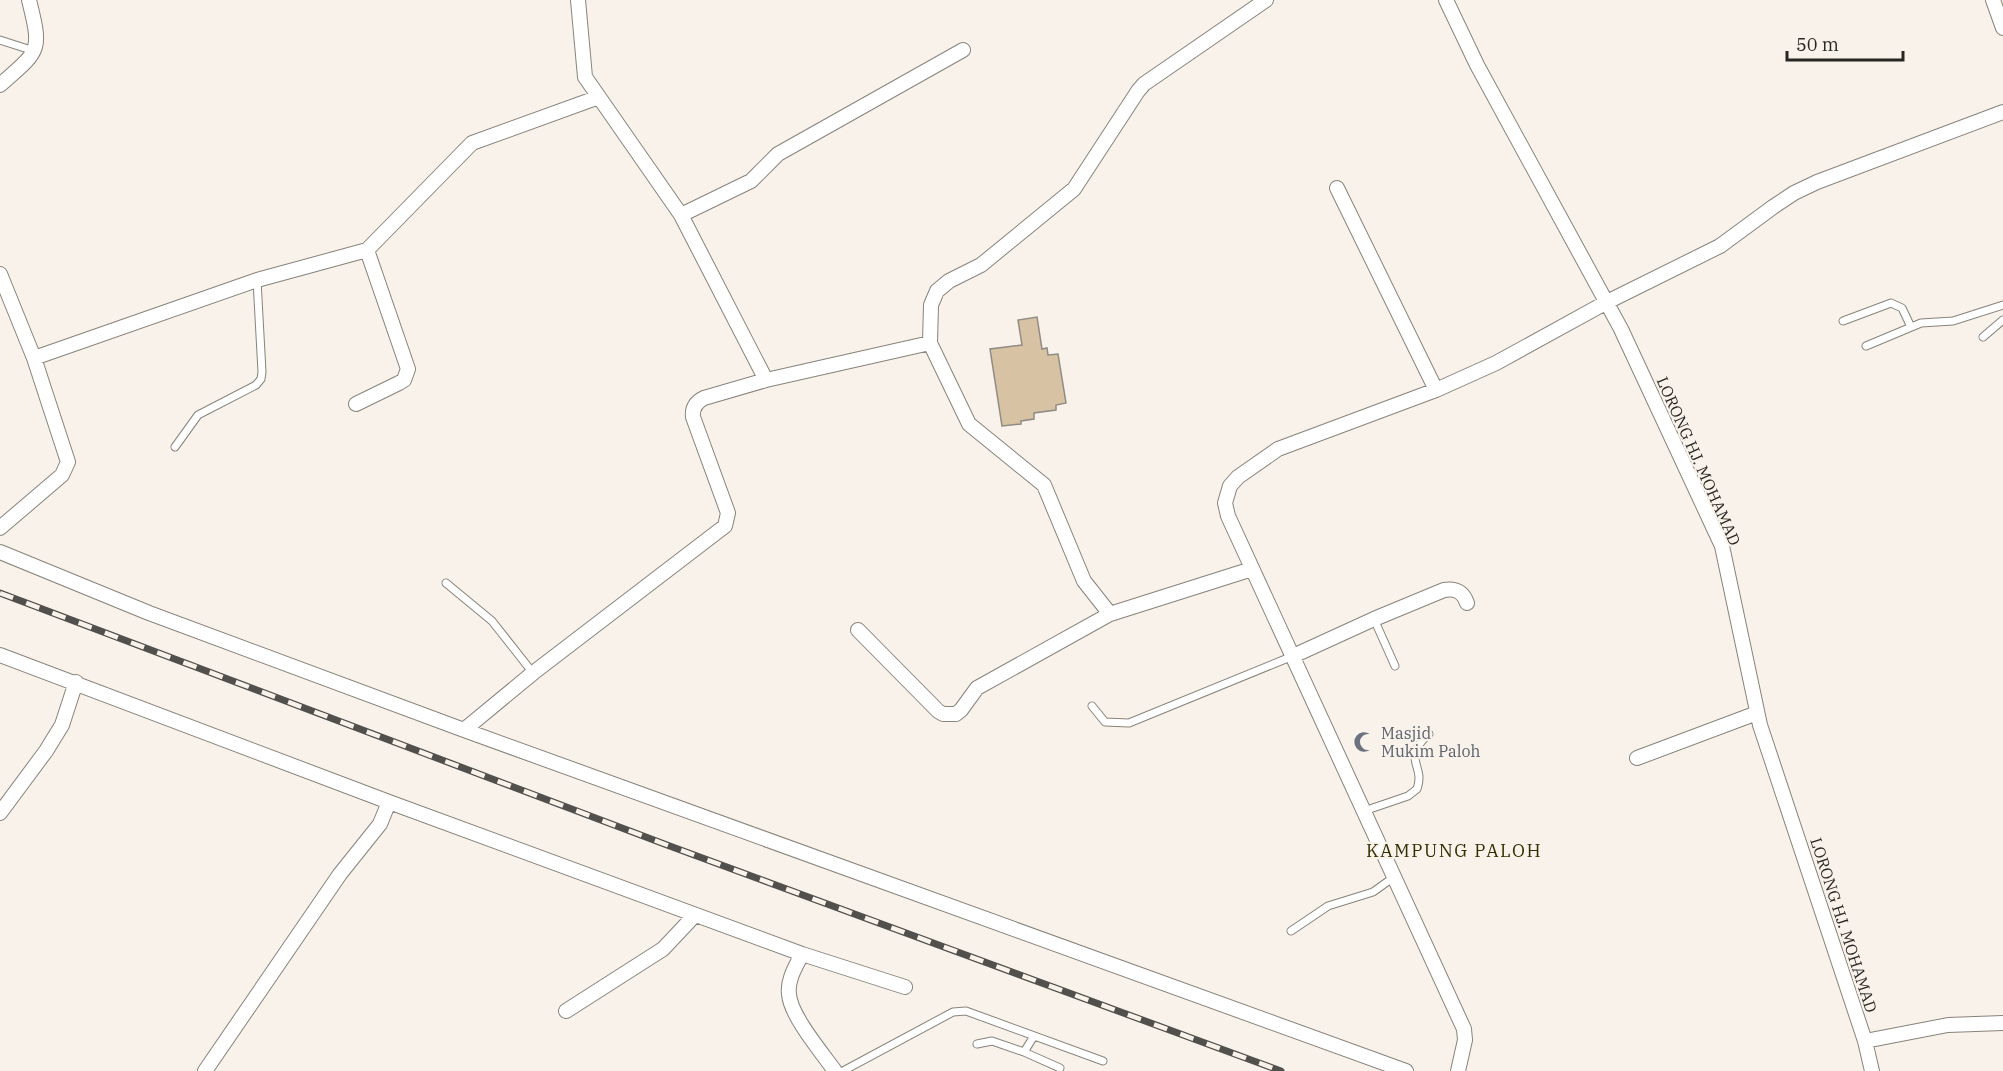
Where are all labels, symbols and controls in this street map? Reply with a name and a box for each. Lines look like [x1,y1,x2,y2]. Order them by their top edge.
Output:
scale bar [1787,24,1902,62]
text: 50 m [1796,33,1839,56]
street label: LORONG HJ. MOHAMAD [1653,373,1745,549]
place label: Masjid Mukim Paloh [1381,723,1481,761]
mosque icon: Masjid Mukim Paloh [1352,730,1376,754]
street label: LORONG HJ. MOHAMAD [1806,835,1882,1015]
district label: KAMPUNG PALOH [1366,839,1542,862]

